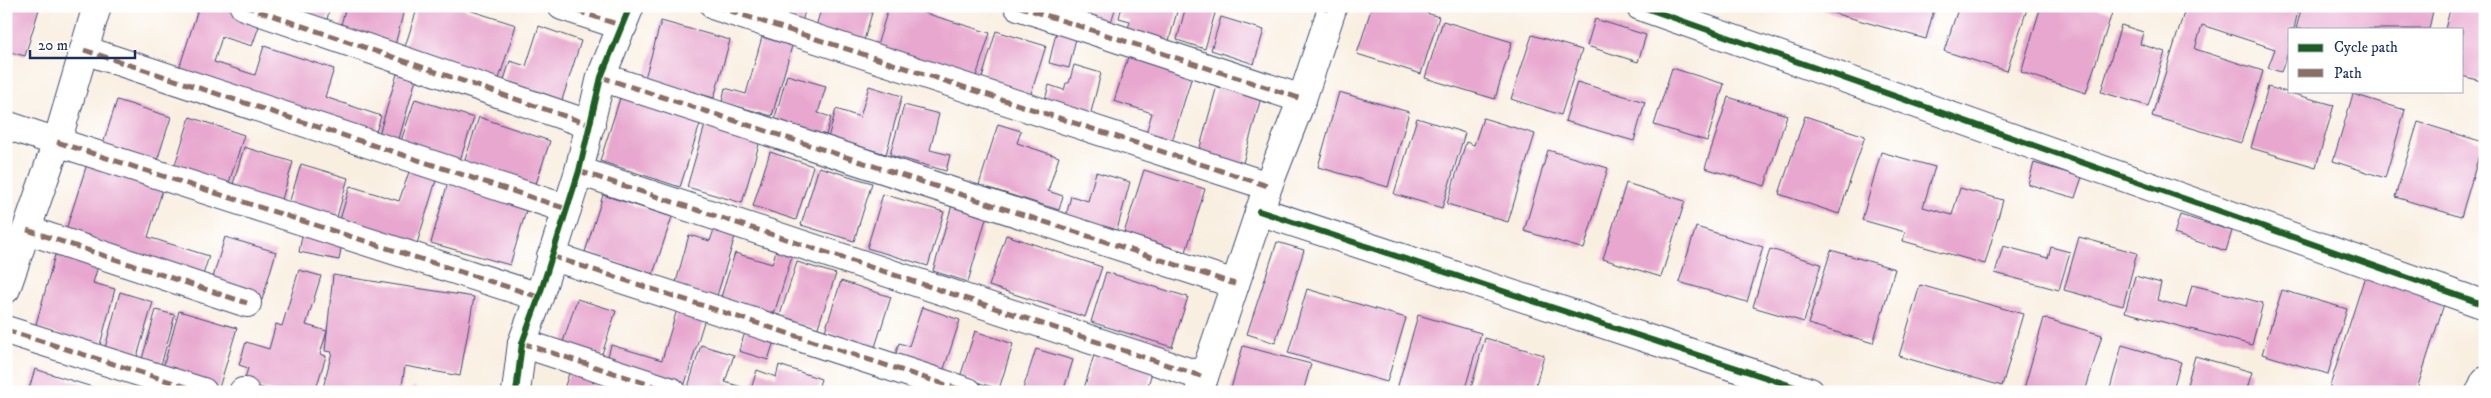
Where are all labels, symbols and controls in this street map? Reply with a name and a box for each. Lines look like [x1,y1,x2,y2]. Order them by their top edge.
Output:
scale bar [30,28,135,60]
legend [2288,28,2464,92]
text: 20 m [38,36,68,55]
text: Cycle path [2334,38,2398,57]
text: Path [2334,64,2362,83]

